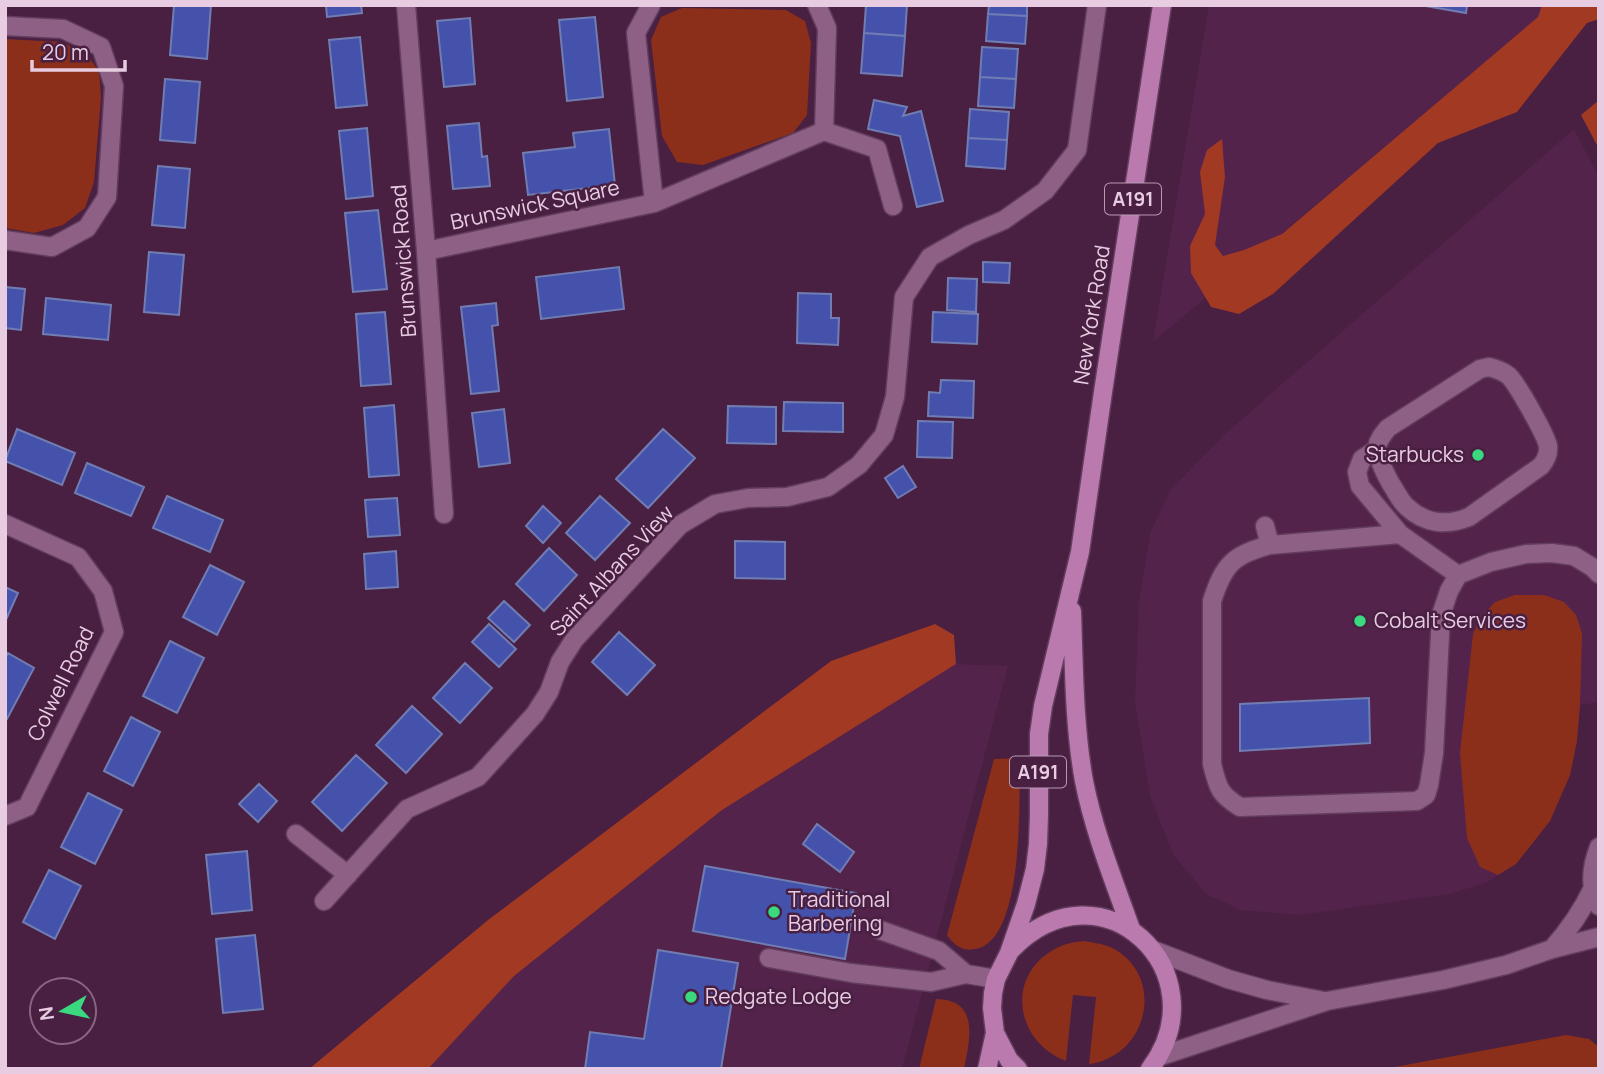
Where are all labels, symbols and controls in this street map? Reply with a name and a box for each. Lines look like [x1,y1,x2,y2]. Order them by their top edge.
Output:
scale bar [32,28,124,72]
text: 20 m [42,38,89,66]
street label: Brunswick Square [448,172,622,236]
road number: A191 [1105,183,1161,214]
street label: Brunswick Road [384,184,422,338]
street label: New York Road [1066,243,1116,387]
place label: Starbucks [1366,440,1464,468]
marker: Starbucks [1470,447,1486,463]
street label: Saint Albans View [543,499,679,642]
place label: Cobalt Services [1374,606,1526,634]
marker: Cobalt Services [1352,613,1368,629]
street label: Colwell Road [20,622,100,745]
road number: A191 [1010,757,1066,788]
place label: Traditional Barbering [788,885,890,937]
marker: Traditional Barbering [766,904,782,920]
north arrow [28,976,98,1046]
place label: Redgate Lodge [705,982,852,1010]
marker: Redgate Lodge [683,989,699,1005]
text: N [32,1005,60,1022]

